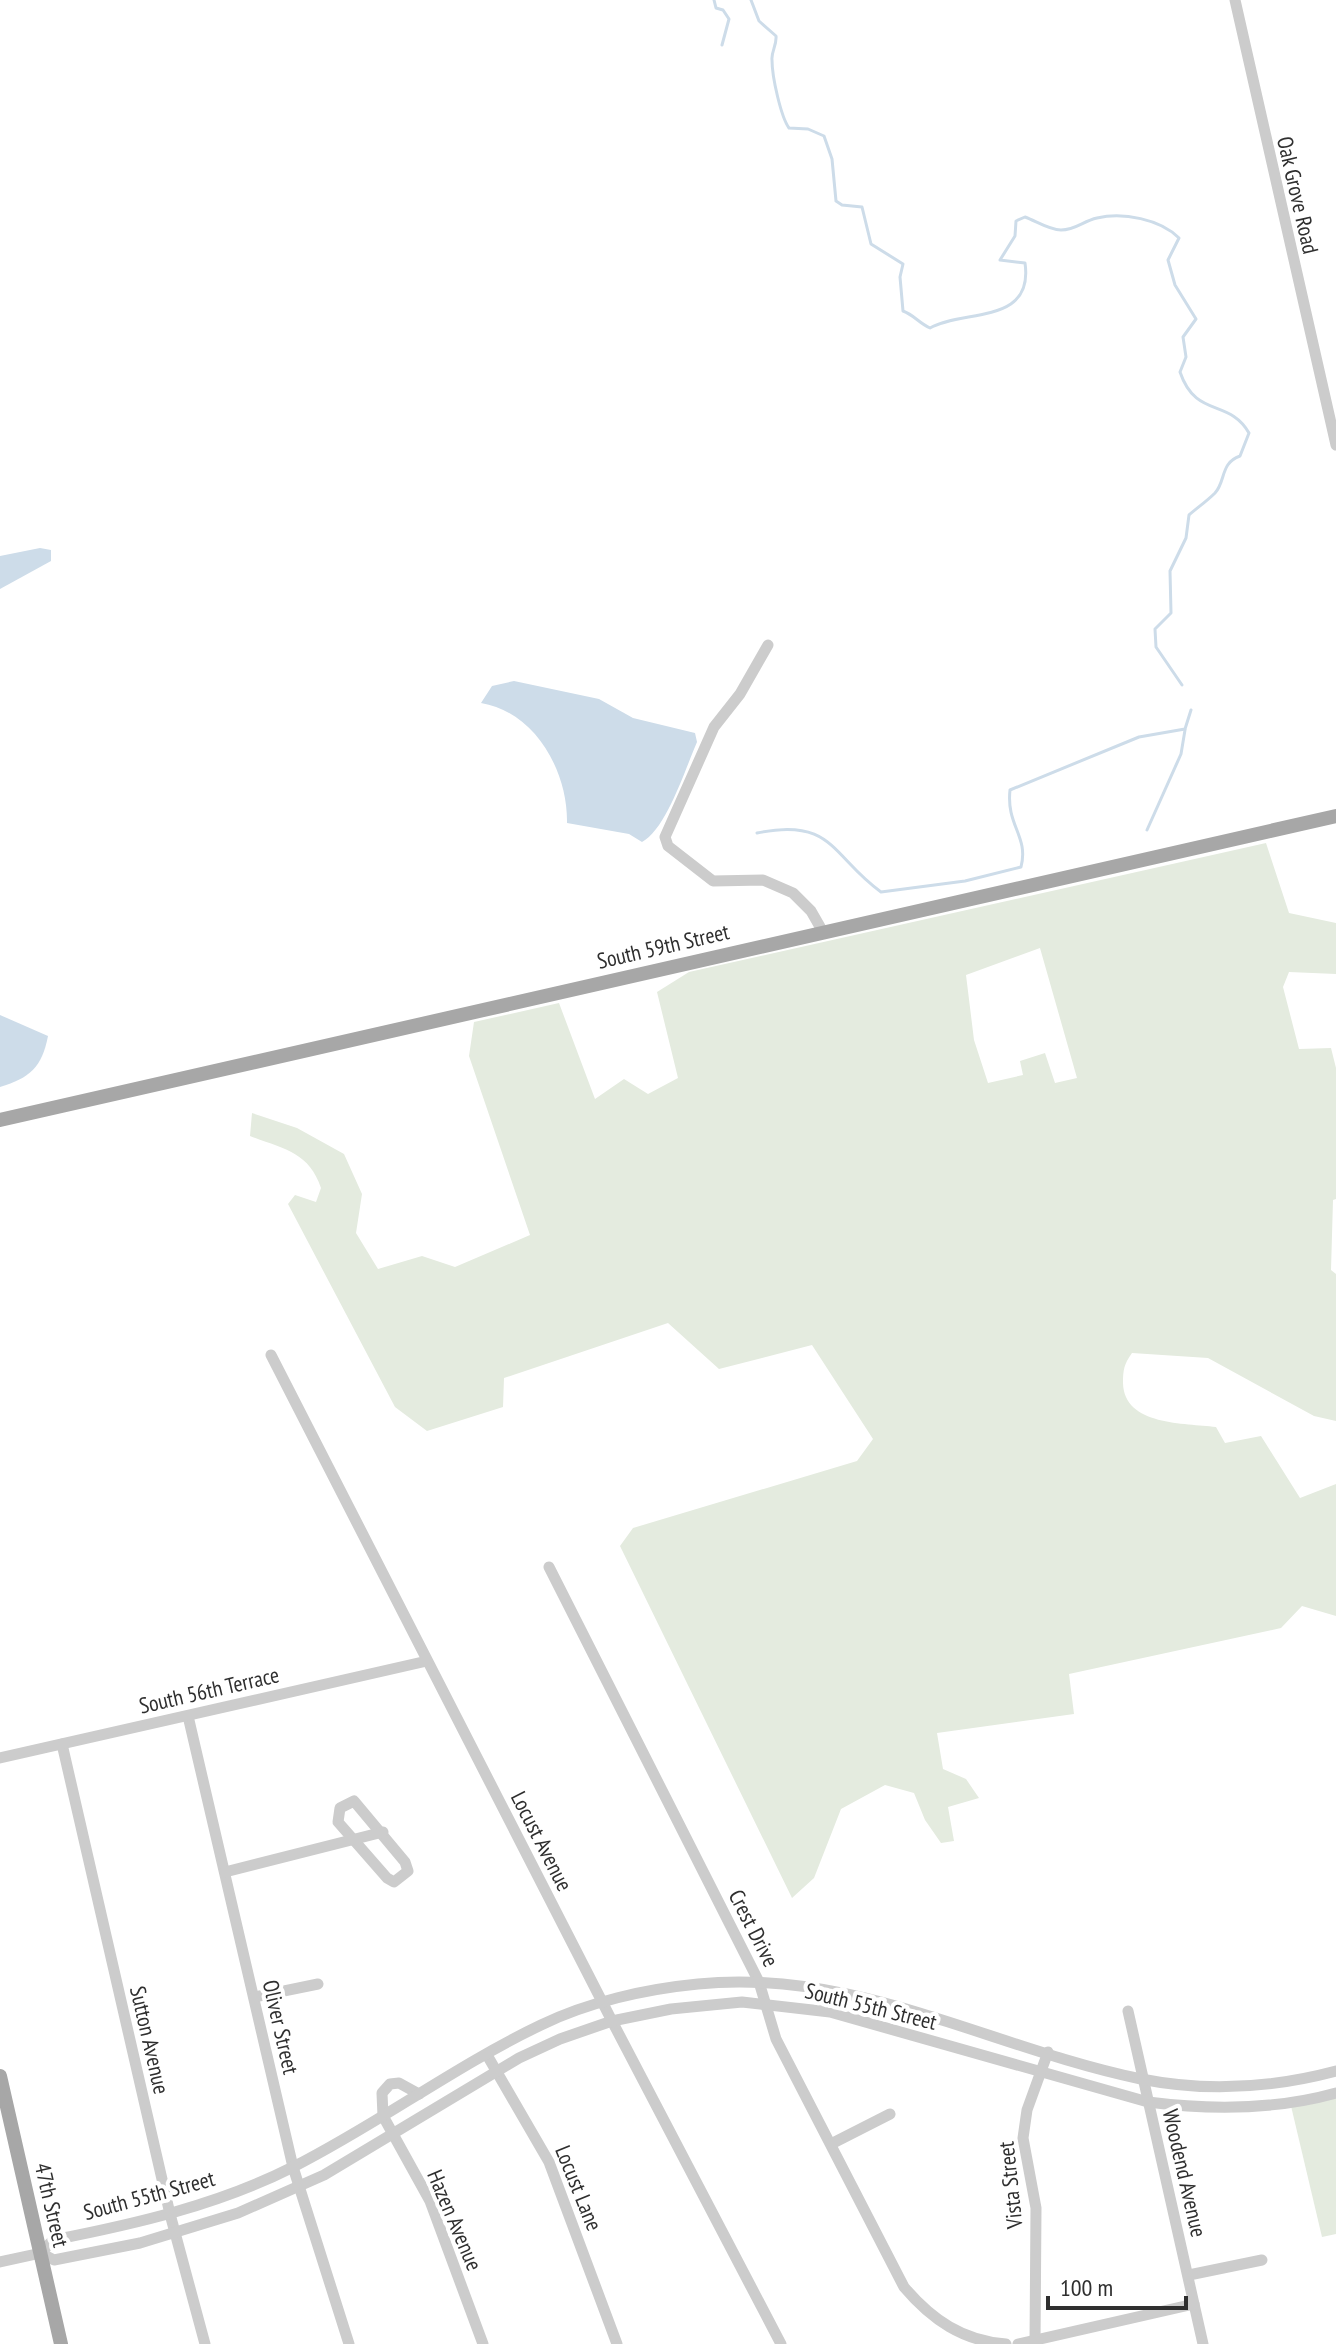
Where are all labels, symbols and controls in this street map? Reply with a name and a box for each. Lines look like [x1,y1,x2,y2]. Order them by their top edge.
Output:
street label: Oak Grove Road [1271,134,1325,256]
street label: South 59th Street [594,917,732,975]
street label: South 56th Terrace [136,1660,282,1720]
street label: Locust Avenue [505,1786,579,1896]
street label: Crest Drive [723,1885,785,1971]
street label: South 55th Street [802,1976,940,2036]
street label: Oliver Street [257,1977,305,2077]
street label: Sutton Avenue [124,1983,176,2097]
street label: Woodend Avenue [1157,2106,1213,2240]
street label: Vista Street [992,2140,1029,2231]
street label: Locust Lane [549,2141,609,2235]
street label: 47th Street [29,2160,75,2250]
street label: South 55th Street [80,2164,218,2226]
street label: Hazen Avenue [421,2165,489,2275]
scale bar [1048,2260,1186,2310]
text: 100 m [1060,2272,1113,2303]

